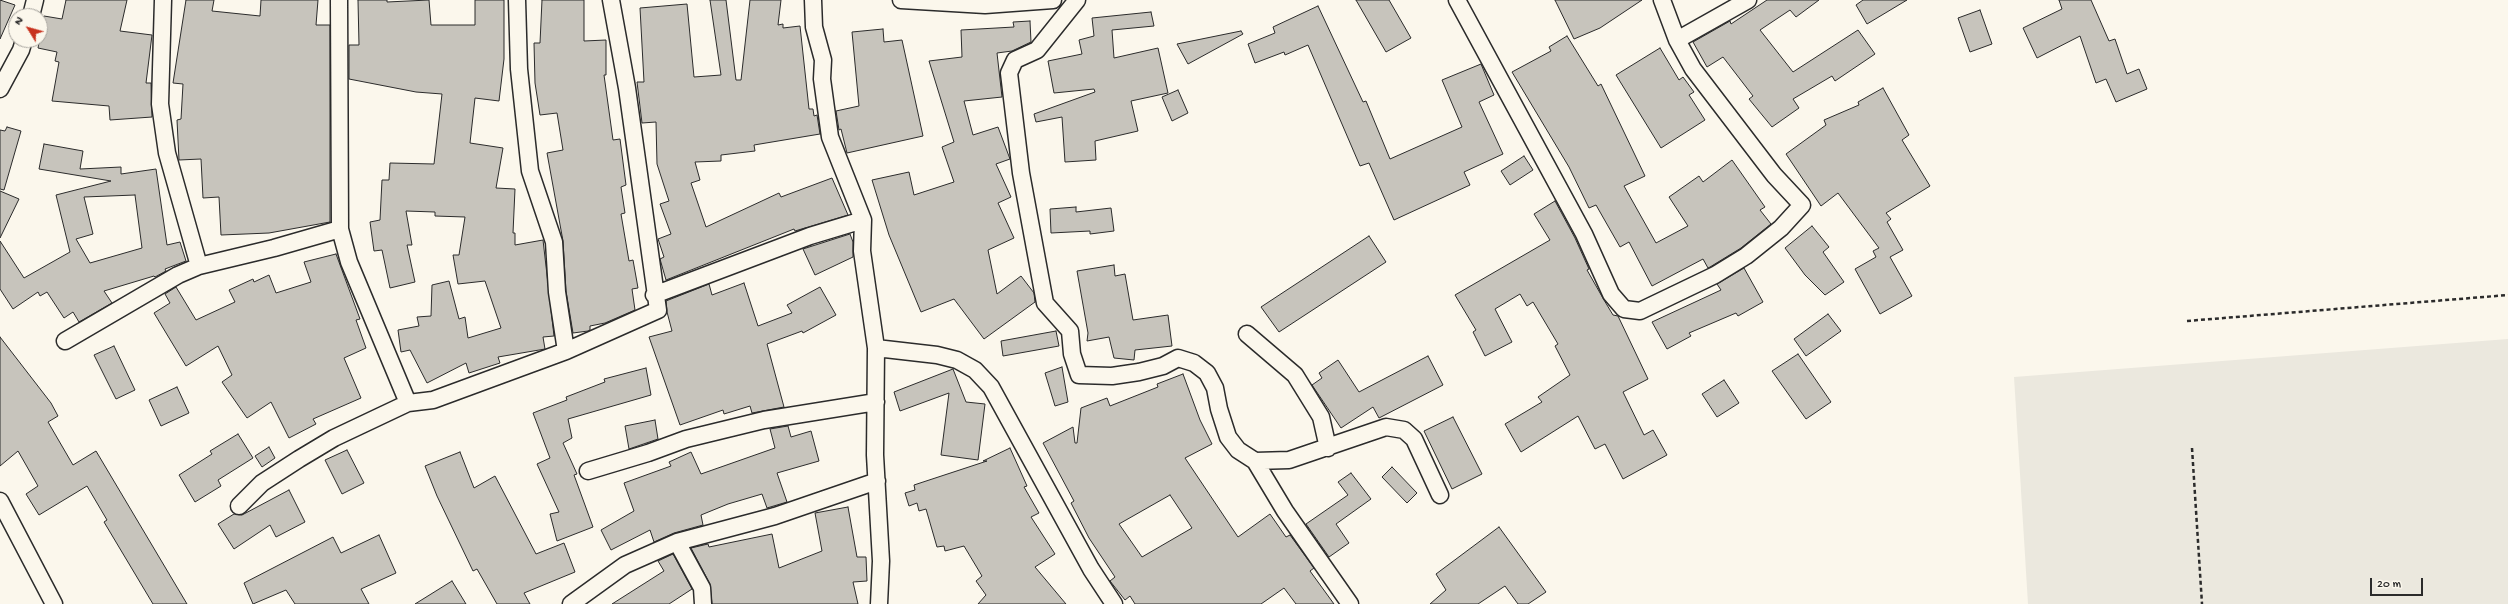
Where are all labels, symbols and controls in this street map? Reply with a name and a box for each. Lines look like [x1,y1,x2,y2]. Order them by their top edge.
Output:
north arrow [8,8,48,48]
text: N [12,15,26,28]
scale bar [2372,570,2425,596]
text: 20 m [2377,578,2401,592]

